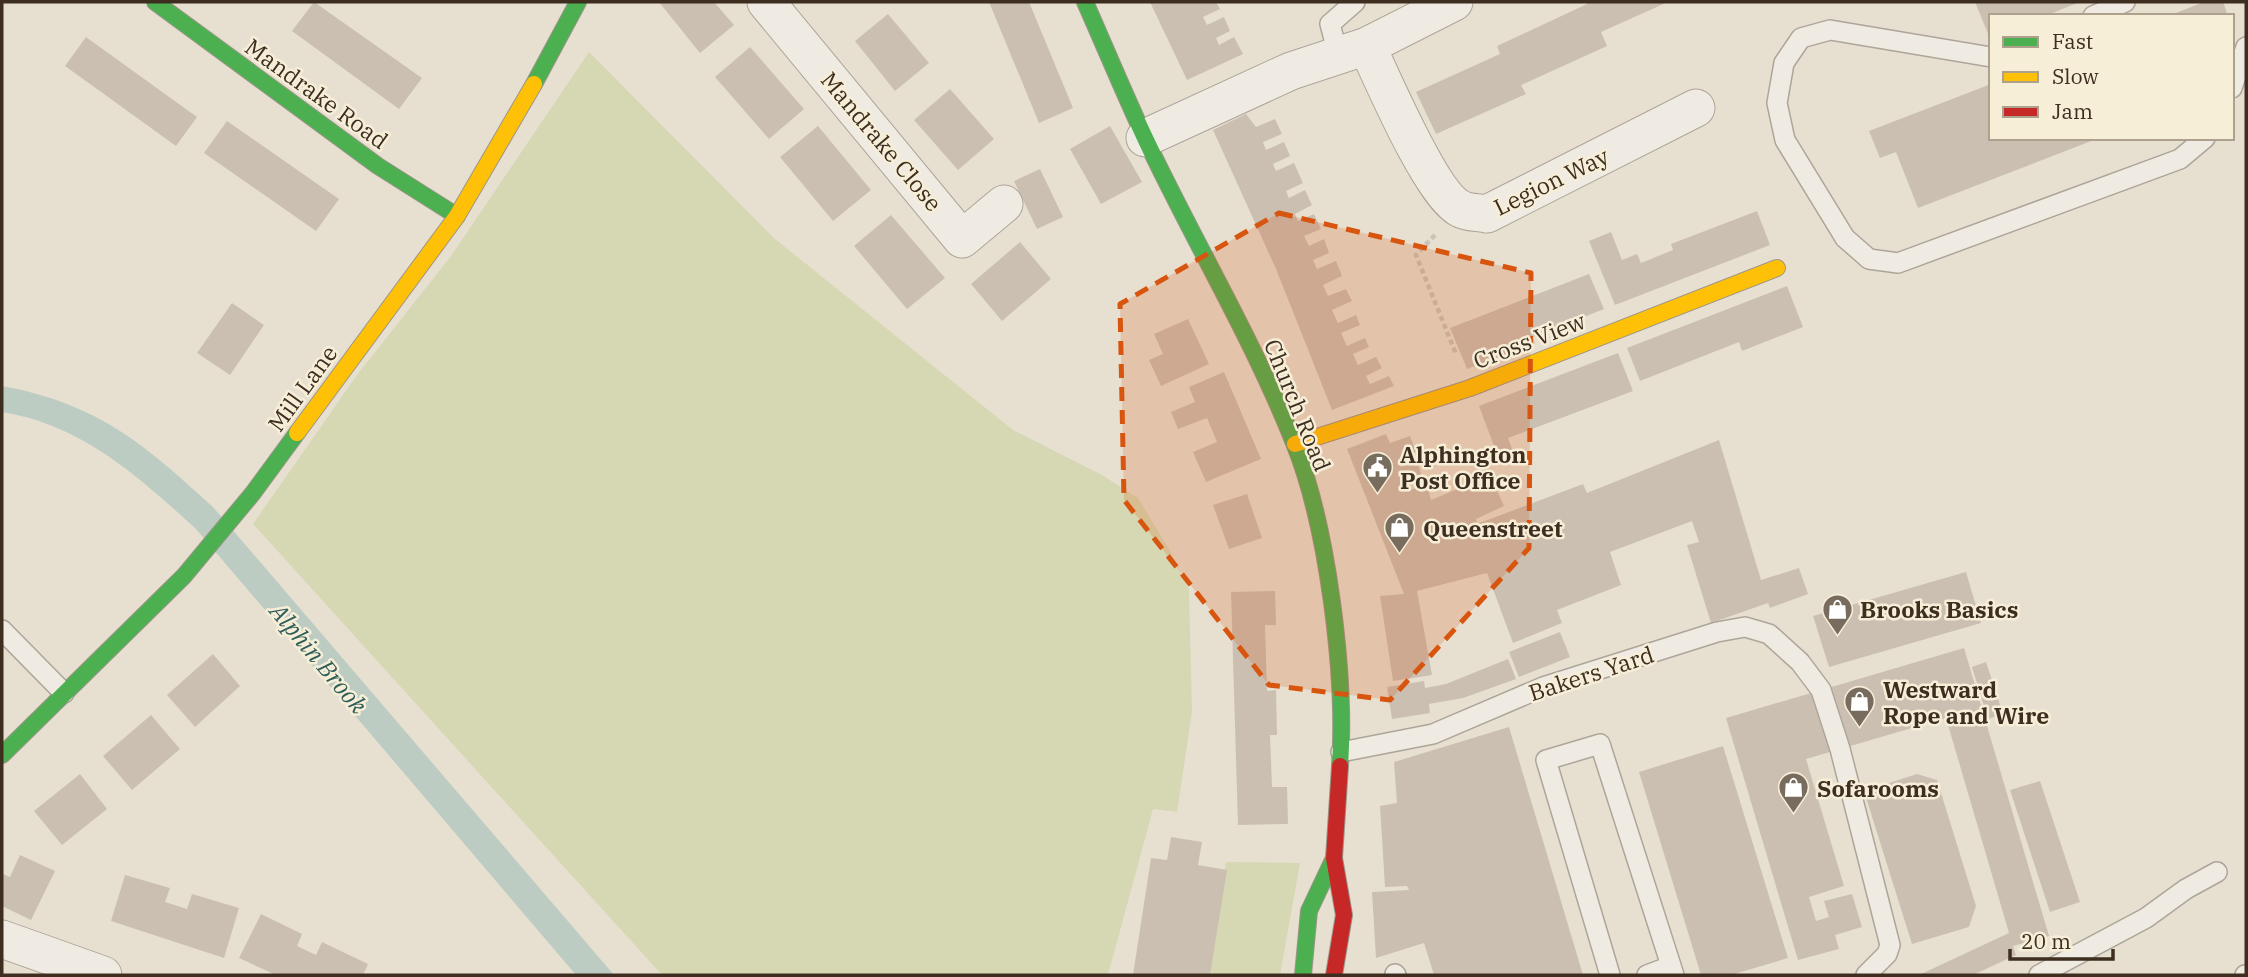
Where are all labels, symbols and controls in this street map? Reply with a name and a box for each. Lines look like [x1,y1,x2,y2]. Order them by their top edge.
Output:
legend [1989,14,2234,140]
text: Fast [2052,27,2093,55]
street label: Mandrake Road [240,31,394,155]
text: Slow [2052,62,2099,90]
street label: Mandrake Close [815,65,949,217]
text: Jam [2052,97,2093,125]
street label: Legion Way [1489,140,1614,222]
street label: Cross View [1469,305,1589,375]
street label: Church Road [1258,334,1338,476]
street label: Mill Lane [261,339,343,437]
place label: Alphington Post Office [1400,439,1527,495]
public building icon: Alphington Post Office [1360,450,1394,494]
shop icon: Queenstreet [1383,511,1417,555]
place label: Queenstreet [1423,513,1563,543]
shop icon: Brooks Basics [1820,592,1854,636]
water label: Alphin Brook [262,594,375,720]
place label: Brooks Basics [1860,594,2018,624]
street label: Bakers Yard [1525,639,1657,707]
place label: Westward Rope and Wire [1883,674,2049,730]
shop icon: Westward Rope and Wire [1843,685,1877,729]
shop icon: Sofarooms [1777,771,1811,815]
place label: Sofarooms [1817,773,1939,803]
scale bar [2010,918,2113,962]
text: 20 m [2021,927,2071,955]

